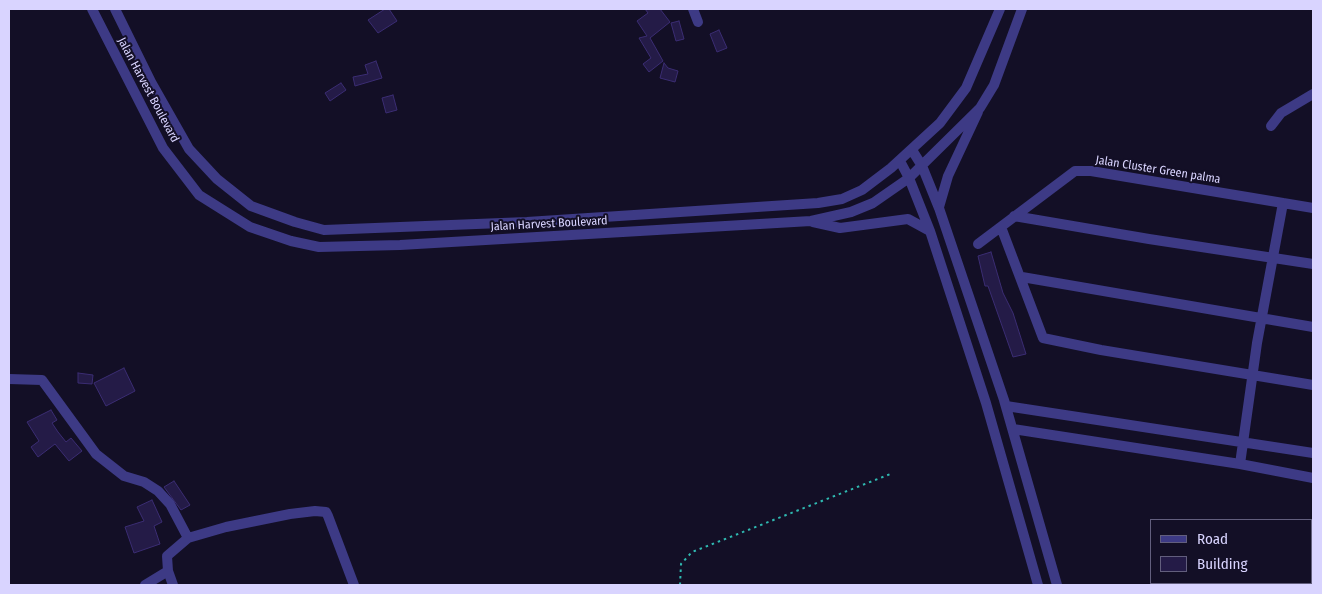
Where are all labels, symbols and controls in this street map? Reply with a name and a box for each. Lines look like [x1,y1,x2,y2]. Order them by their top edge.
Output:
street label: Jalan Harvest Boulevard [114,35,182,145]
street label: Jalan Cluster Green palma [1094,153,1222,187]
street label: Jalan Harvest Boulevard [490,214,608,234]
legend [1150,519,1312,584]
text: Road [1197,530,1228,548]
text: Building [1197,555,1248,573]

